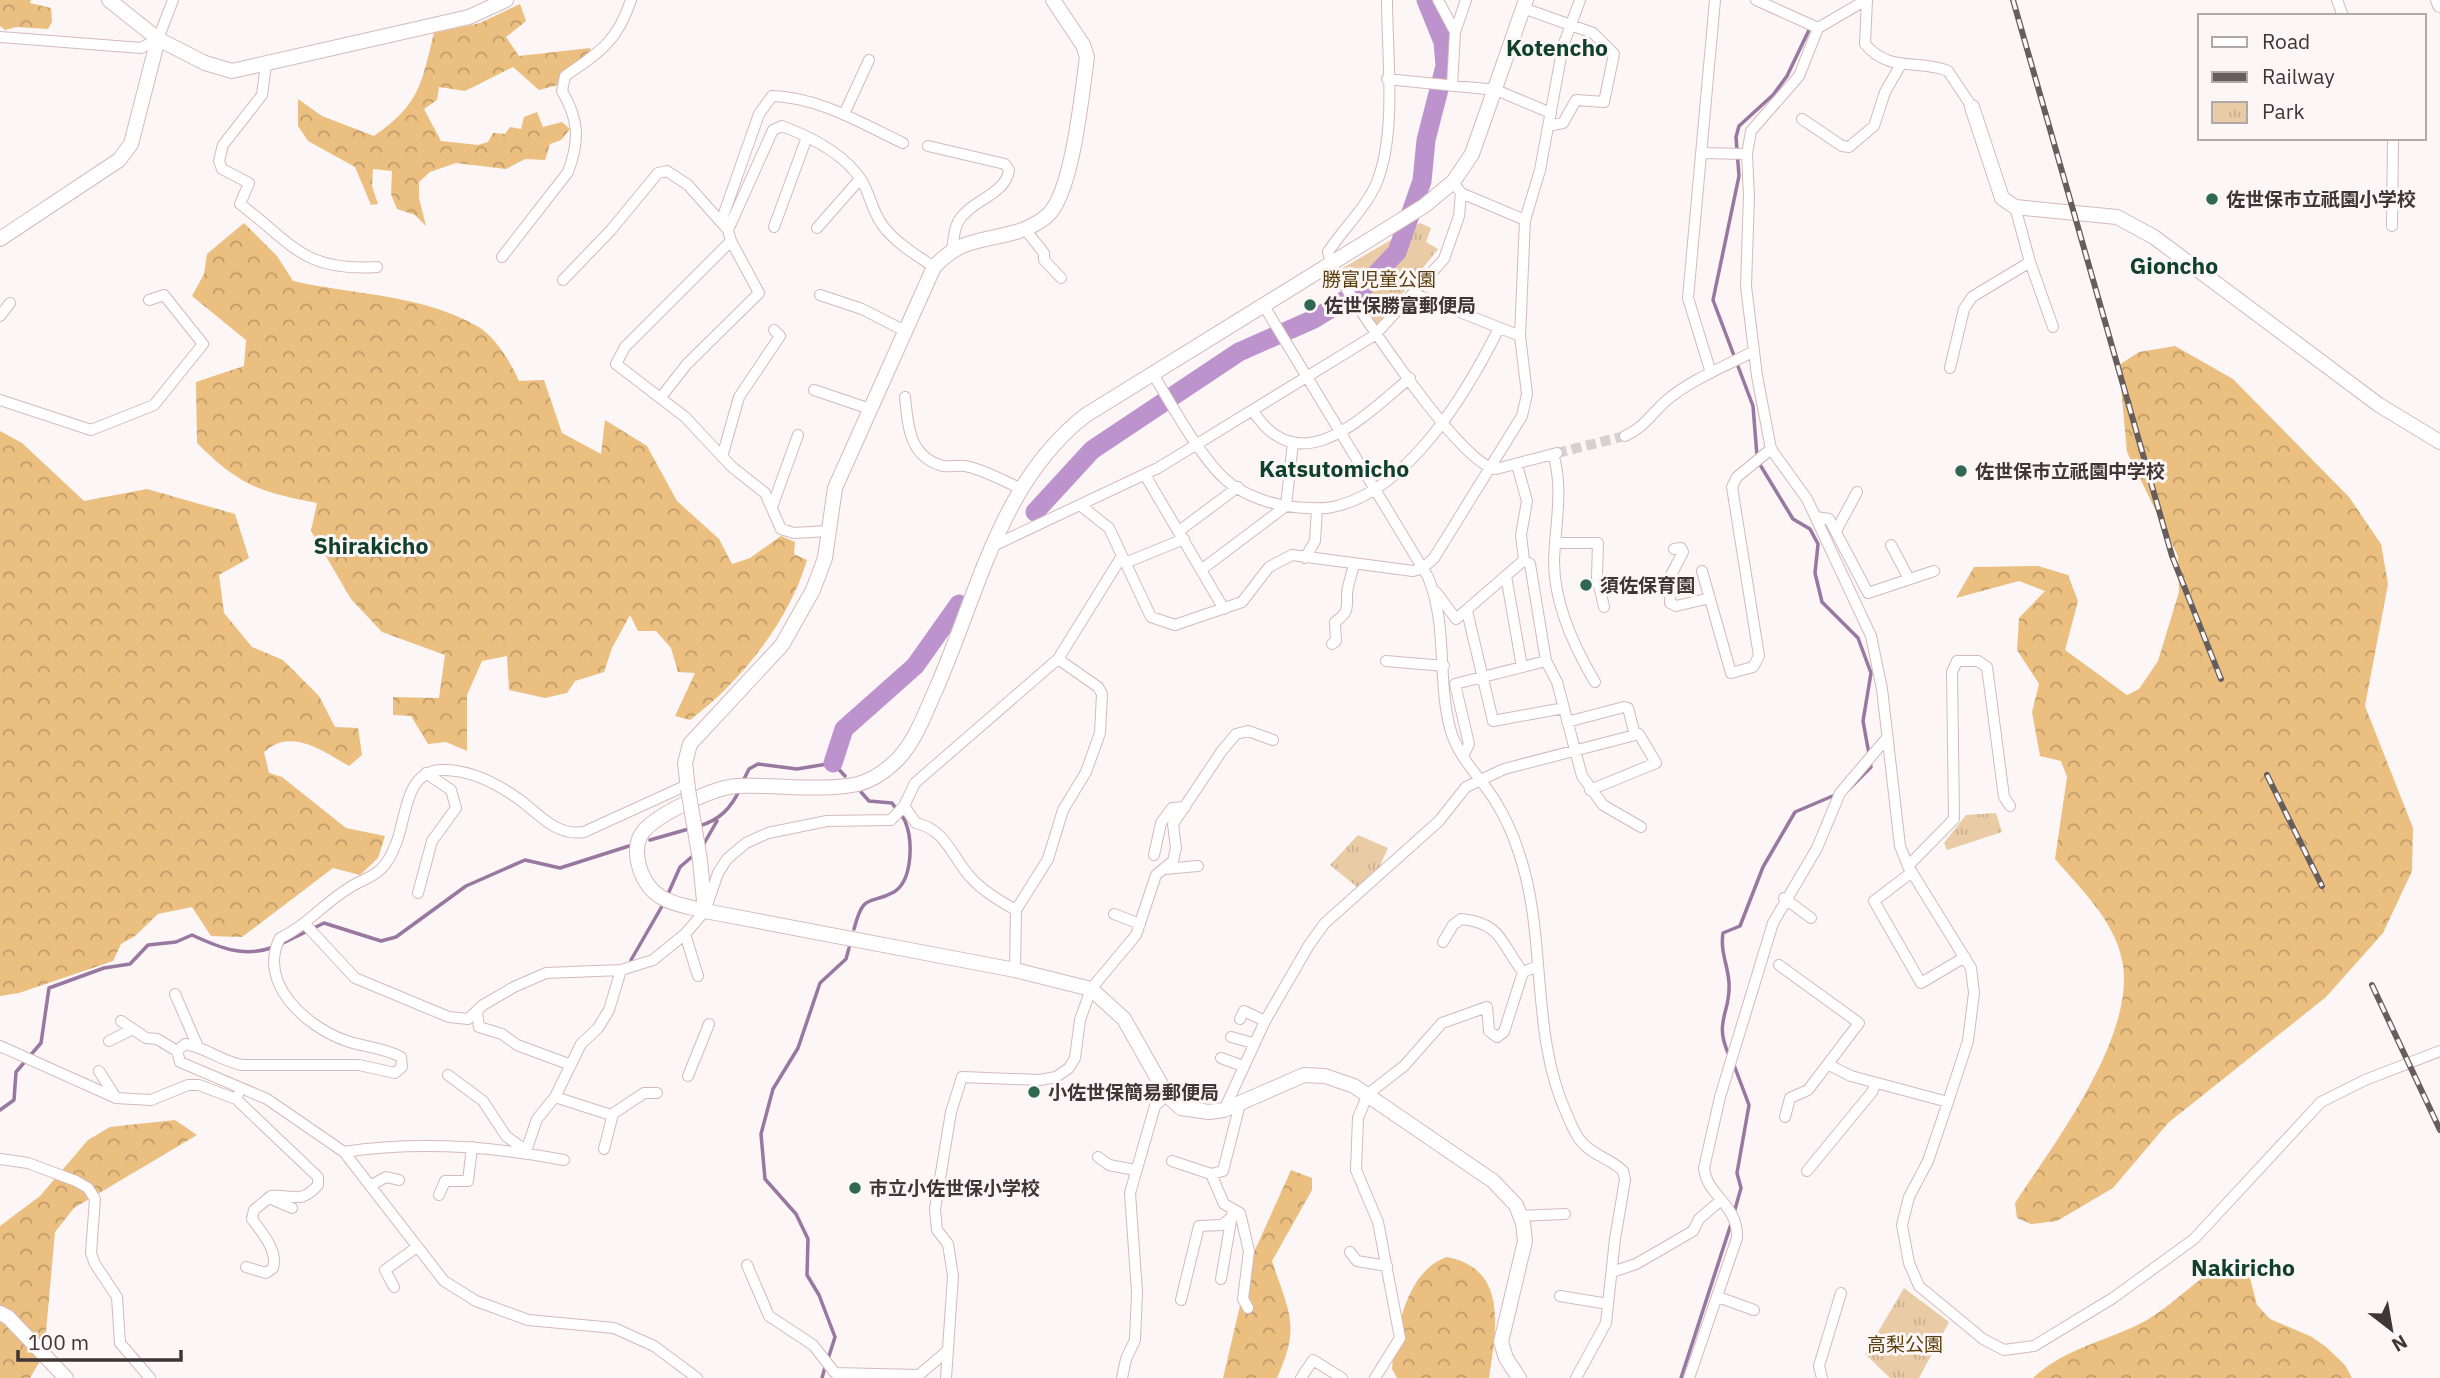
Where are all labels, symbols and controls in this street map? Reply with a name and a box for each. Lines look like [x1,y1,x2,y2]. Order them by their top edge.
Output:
legend [2198,14,2426,140]
text: Road [2262,27,2310,55]
district label: Kotencho [1506,32,1608,62]
text: Railway [2262,62,2335,90]
text: Park [2262,97,2305,125]
place label: 佐世保市立祇園小学校 [2226,187,2416,211]
marker: 佐世保市立祇園小学校 [2204,191,2220,207]
district label: Gioncho [2130,250,2218,280]
park label: 勝富児童公園 [1322,267,1436,291]
place label: 佐世保勝富郵便局 [1324,293,1476,317]
marker: 佐世保勝富郵便局 [1302,297,1318,313]
district label: Katsutomicho [1259,453,1409,483]
place label: 佐世保市立祇園中学校 [1975,459,2165,483]
marker: 佐世保市立祇園中学校 [1953,463,1969,479]
district label: Shirakicho [313,530,429,560]
place label: 須佐保育園 [1600,573,1695,597]
marker: 須佐保育園 [1578,577,1594,593]
place label: 小佐世保簡易郵便局 [1048,1080,1219,1104]
marker: 小佐世保簡易郵便局 [1026,1084,1042,1100]
place label: 市立小佐世保小学校 [869,1176,1040,1200]
marker: 市立小佐世保小学校 [847,1180,863,1196]
district label: Nakiricho [2191,1252,2295,1282]
north arrow [2356,1294,2426,1364]
scale bar [18,1318,180,1362]
text: 100 m [28,1328,89,1356]
text: N [2388,1330,2412,1357]
park label: 高梨公園 [1867,1332,1943,1356]

